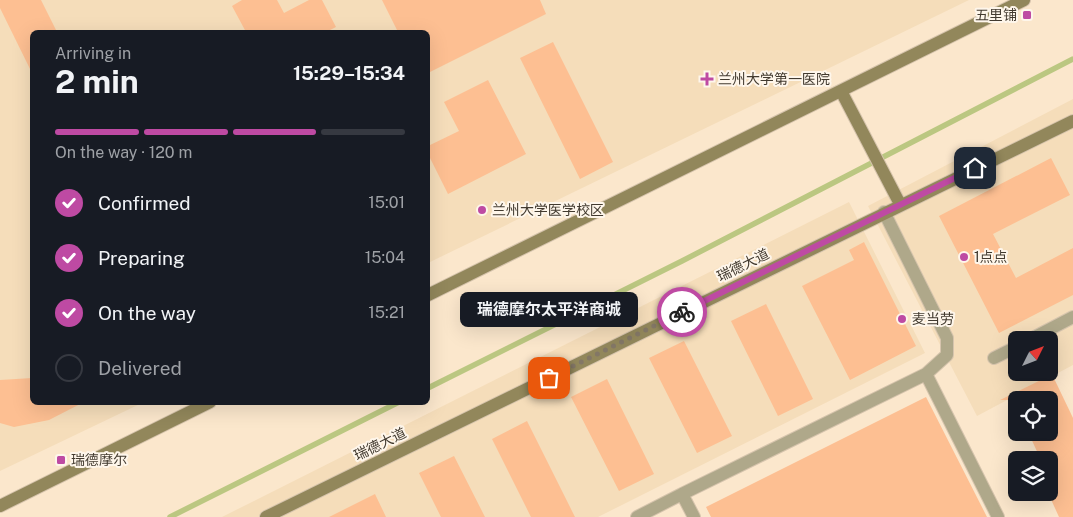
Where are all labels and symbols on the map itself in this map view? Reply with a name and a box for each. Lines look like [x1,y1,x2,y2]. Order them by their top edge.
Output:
place label: 五里铺 [975,7,1017,23]
marker: 五里铺 [1021,9,1033,21]
place label: 兰州大学第一医院 [718,71,830,87]
marker: 兰州大学第一医院 [700,72,714,86]
pin [954,147,996,189]
place label: 兰州大学医学校区 [492,202,604,218]
marker: 兰州大学医学校区 [476,204,488,216]
street label: 瑞德大道 [714,246,772,284]
place label: 1点点 [974,249,1008,265]
marker: 1点点 [958,251,970,263]
courier [657,287,707,337]
callout: 瑞德摩尔太平洋商城 [460,293,638,328]
place label: 麦当劳 [912,311,954,327]
marker: 麦当劳 [896,313,908,325]
north arrow [1008,331,1058,381]
pin [528,357,570,399]
street label: 瑞德大道 [351,425,409,463]
place label: 瑞德摩尔 [71,452,127,468]
marker: 瑞德摩尔 [55,454,67,466]

